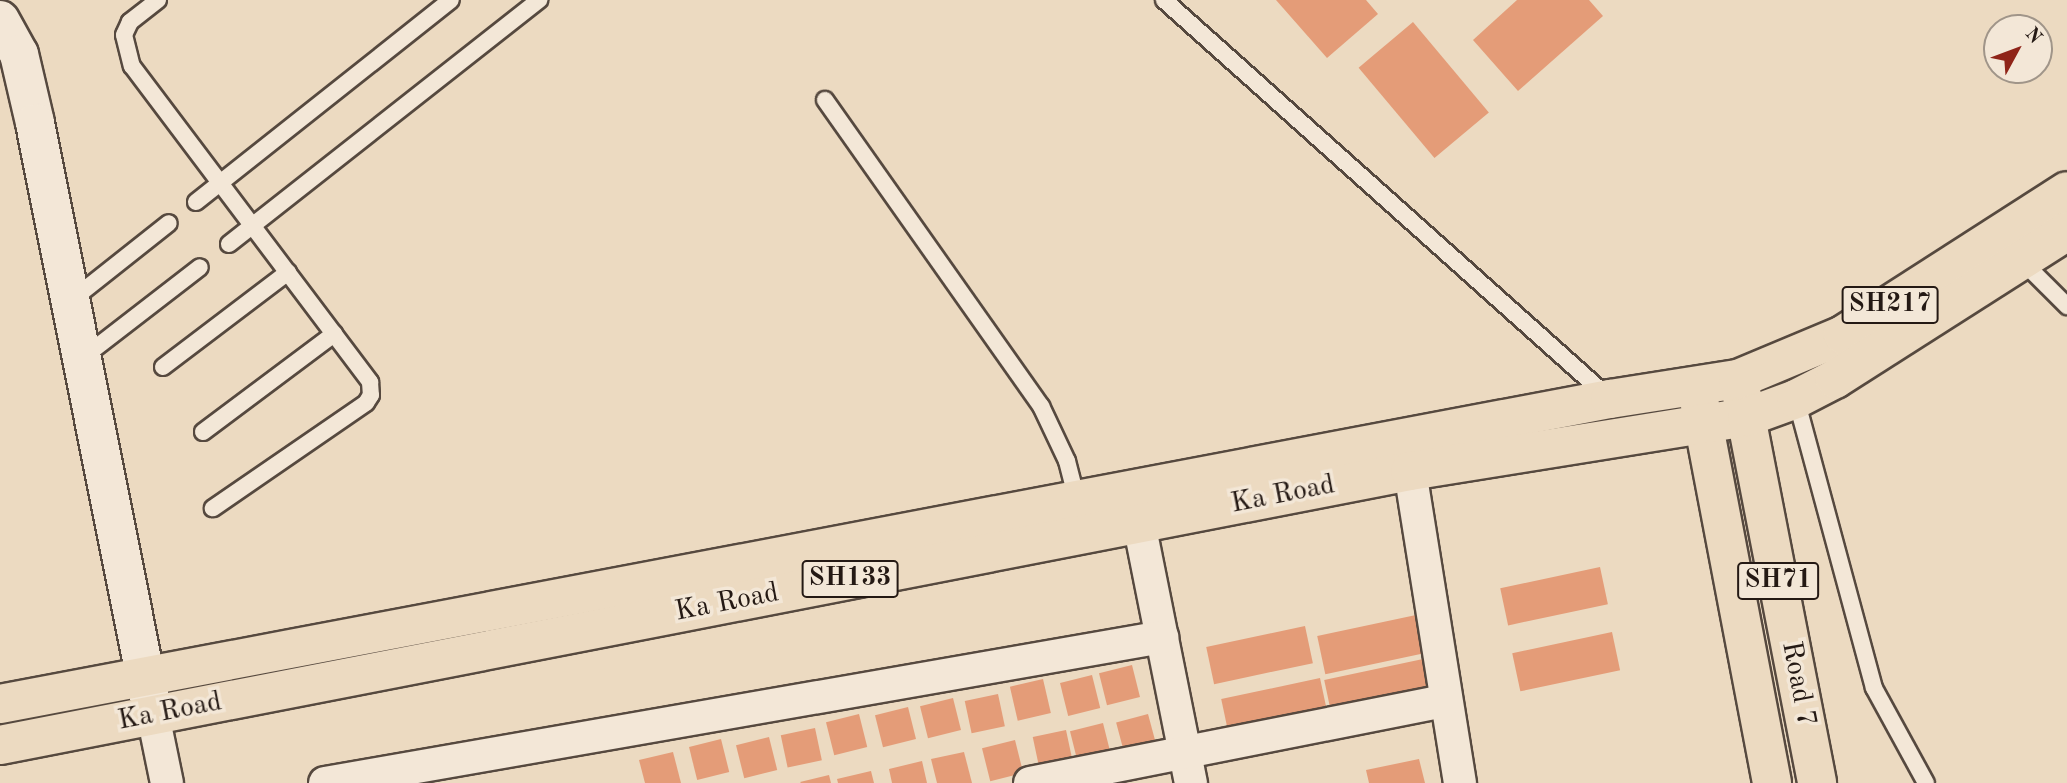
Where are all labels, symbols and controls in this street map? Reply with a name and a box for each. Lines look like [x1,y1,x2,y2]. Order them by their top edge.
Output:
north arrow [1983,14,2053,84]
text: N [2021,24,2045,48]
road number: SH217 [1841,282,1939,328]
street label: Ka Road [1228,468,1338,522]
road number: SH133 [801,556,899,601]
road number: SH71 [1736,558,1820,604]
street label: Ka Road [672,576,782,630]
street label: Road 7 [1773,638,1823,730]
street label: Ka Road [115,685,225,739]

